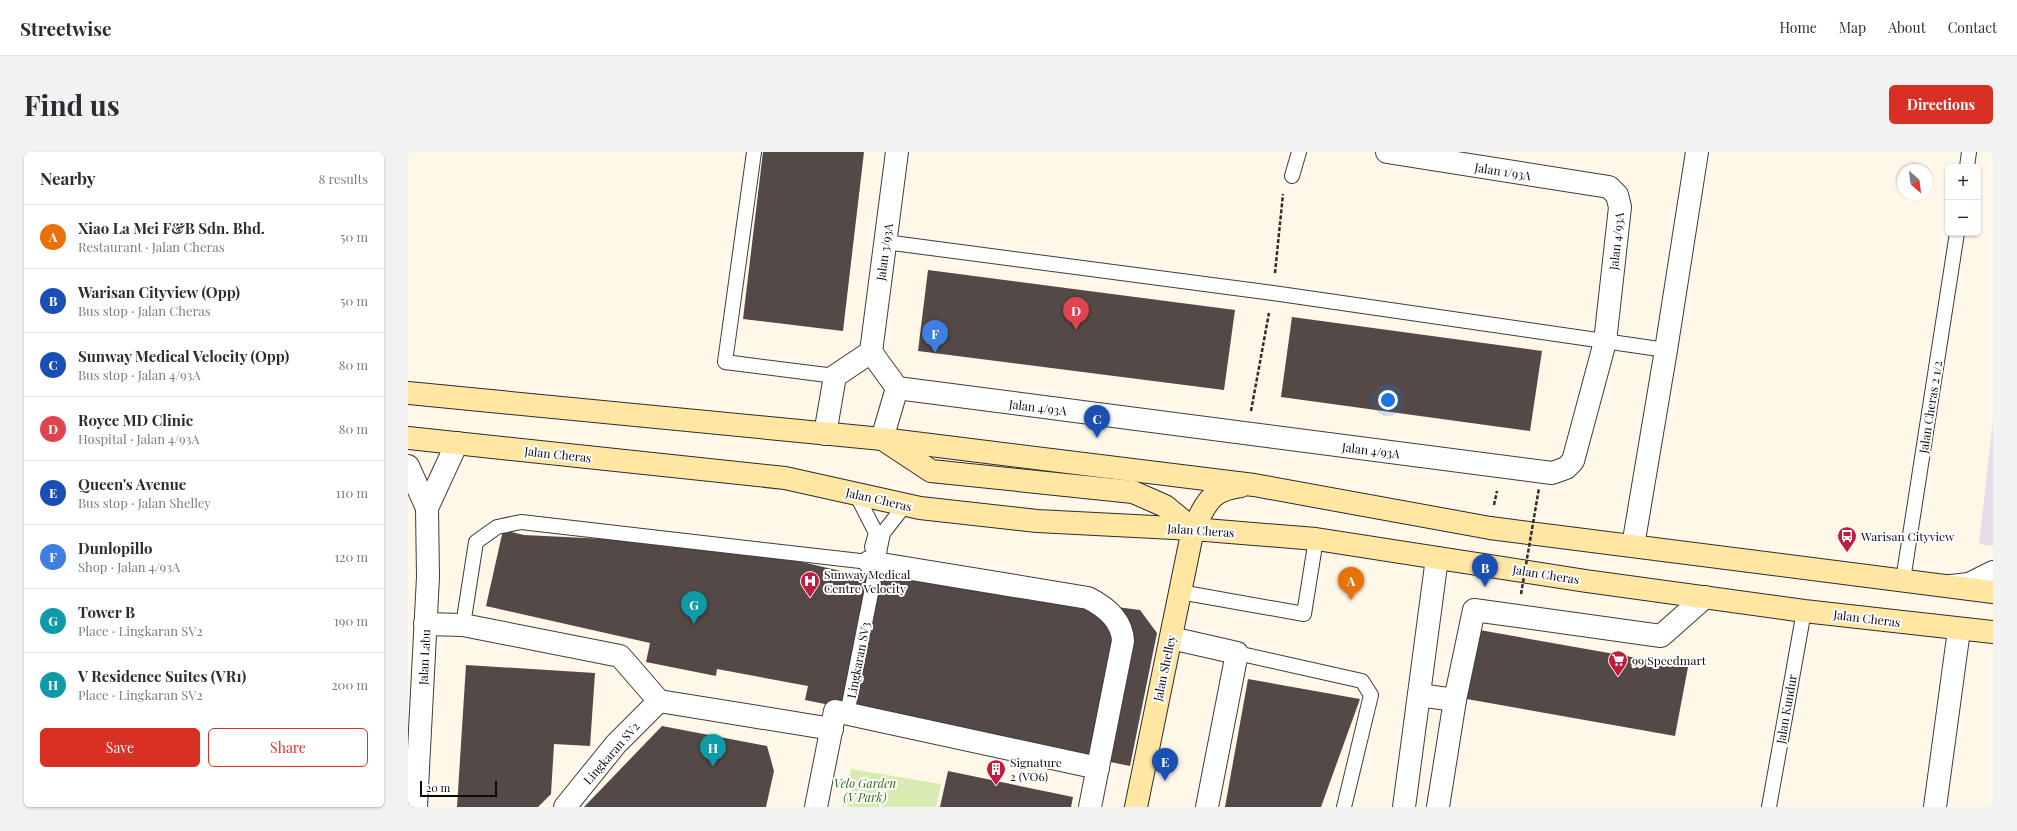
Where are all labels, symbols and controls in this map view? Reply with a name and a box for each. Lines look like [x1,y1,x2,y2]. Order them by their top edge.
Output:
text: Streetwise [20,15,112,41]
text: Home [1779,18,1817,37]
text: Map [1839,18,1866,37]
text: About [1888,18,1926,37]
text: Contact [1948,18,1997,37]
button: Directions [1889,85,1993,124]
text: Find us [24,86,120,123]
street label: Jalan 1/93A [1473,158,1533,183]
north arrow [1897,164,1933,200]
map controls [1945,164,1981,236]
button: + [1945,164,1981,200]
text: Nearby [40,167,95,189]
text: 8 results [318,170,368,187]
button: − [1945,200,1981,236]
street label: Jalan 4/93A [1605,211,1627,272]
text: Xiao La Mei F&B Sdn. Bhd. [78,218,265,238]
street label: Jalan 3/93A [872,222,896,283]
text: A [49,228,57,245]
text: 50 m [340,228,368,245]
text: Restaurant · Jalan Cheras [78,238,225,255]
text: Warisan Cityview (Opp) [78,282,240,302]
text: B [49,292,57,309]
text: 50 m [340,292,368,309]
pin: D [1063,297,1089,330]
text: Bus stop · Jalan Cheras [78,302,211,319]
pin: F [922,320,948,353]
text: Sunway Medical Velocity (Opp) [78,346,289,366]
text: C [48,356,58,373]
text: 80 m [339,356,368,373]
street label: Jalan Cheras 2 1/2 [1915,359,1945,455]
text: Bus stop · Jalan 4/93A [78,366,201,383]
your location [1378,390,1398,410]
street label: Jalan 4/93A [1007,395,1068,419]
pin: C [1084,405,1110,438]
text: Royce MD Clinic [78,410,193,430]
text: D [48,420,58,437]
text: 80 m [339,420,368,437]
text: Hospital · Jalan 4/93A [78,430,200,447]
street label: Jalan 4/93A [1340,438,1401,462]
street label: Jalan Cheras [523,442,592,465]
text: Queen's Avenue [78,474,186,494]
street label: Jalan Cheras [843,483,914,514]
text: E [49,484,57,501]
text: 110 m [336,484,368,501]
text: Bus stop · Jalan Shelley [78,494,211,511]
street label: Jalan Cheras [1166,520,1235,540]
bus stop icon: Warisan Cityview [1836,525,1858,553]
place label: Warisan Cityview [1860,528,1955,544]
text: Dunlopillo [78,538,152,558]
text: F [49,548,57,565]
text: 120 m [334,548,368,565]
pin: B [1472,554,1498,587]
text: Shop · Jalan 4/93A [78,558,180,575]
street label: Jalan Cheras [1511,561,1580,587]
place label: Sunway Medical Centre Velocity [824,566,911,596]
pin: A [1338,567,1364,600]
hospital icon: Sunway Medical Centre Velocity [799,570,821,598]
pin: G [681,591,707,624]
text: Tower B [78,602,135,622]
street label: Jalan Cheras [1832,606,1901,630]
text: G [48,612,58,629]
text: 190 m [334,612,368,629]
street label: Lingkaran SV3 [843,621,873,699]
text: Place · Lingkaran SV2 [78,622,203,639]
street label: Jalan Labu [414,629,433,686]
street label: Jalan Shelley [1149,633,1179,704]
supermarket icon: 99 Speedmart [1607,649,1629,677]
place label: 99 Speedmart [1632,652,1707,668]
text: V Residence Suites (VR1) [78,666,246,686]
street label: Jalan Kundur [1772,672,1800,746]
text: H [48,676,58,693]
text: 200 m [331,676,368,693]
text: Place · Lingkaran SV2 [78,686,203,703]
street label: Lingkaran SV2 [579,718,643,788]
button: Save [40,728,200,767]
button: Share [208,728,368,767]
pin: H [700,734,726,767]
pin: E [1152,748,1178,781]
place label: Signature 2 (VO6) [1010,754,1062,784]
building icon: Signature 2 (VO6) [985,758,1007,786]
park label: Velo Garden (V Park) [834,775,896,805]
scale bar [420,779,497,798]
text: 20 m [426,780,450,795]

